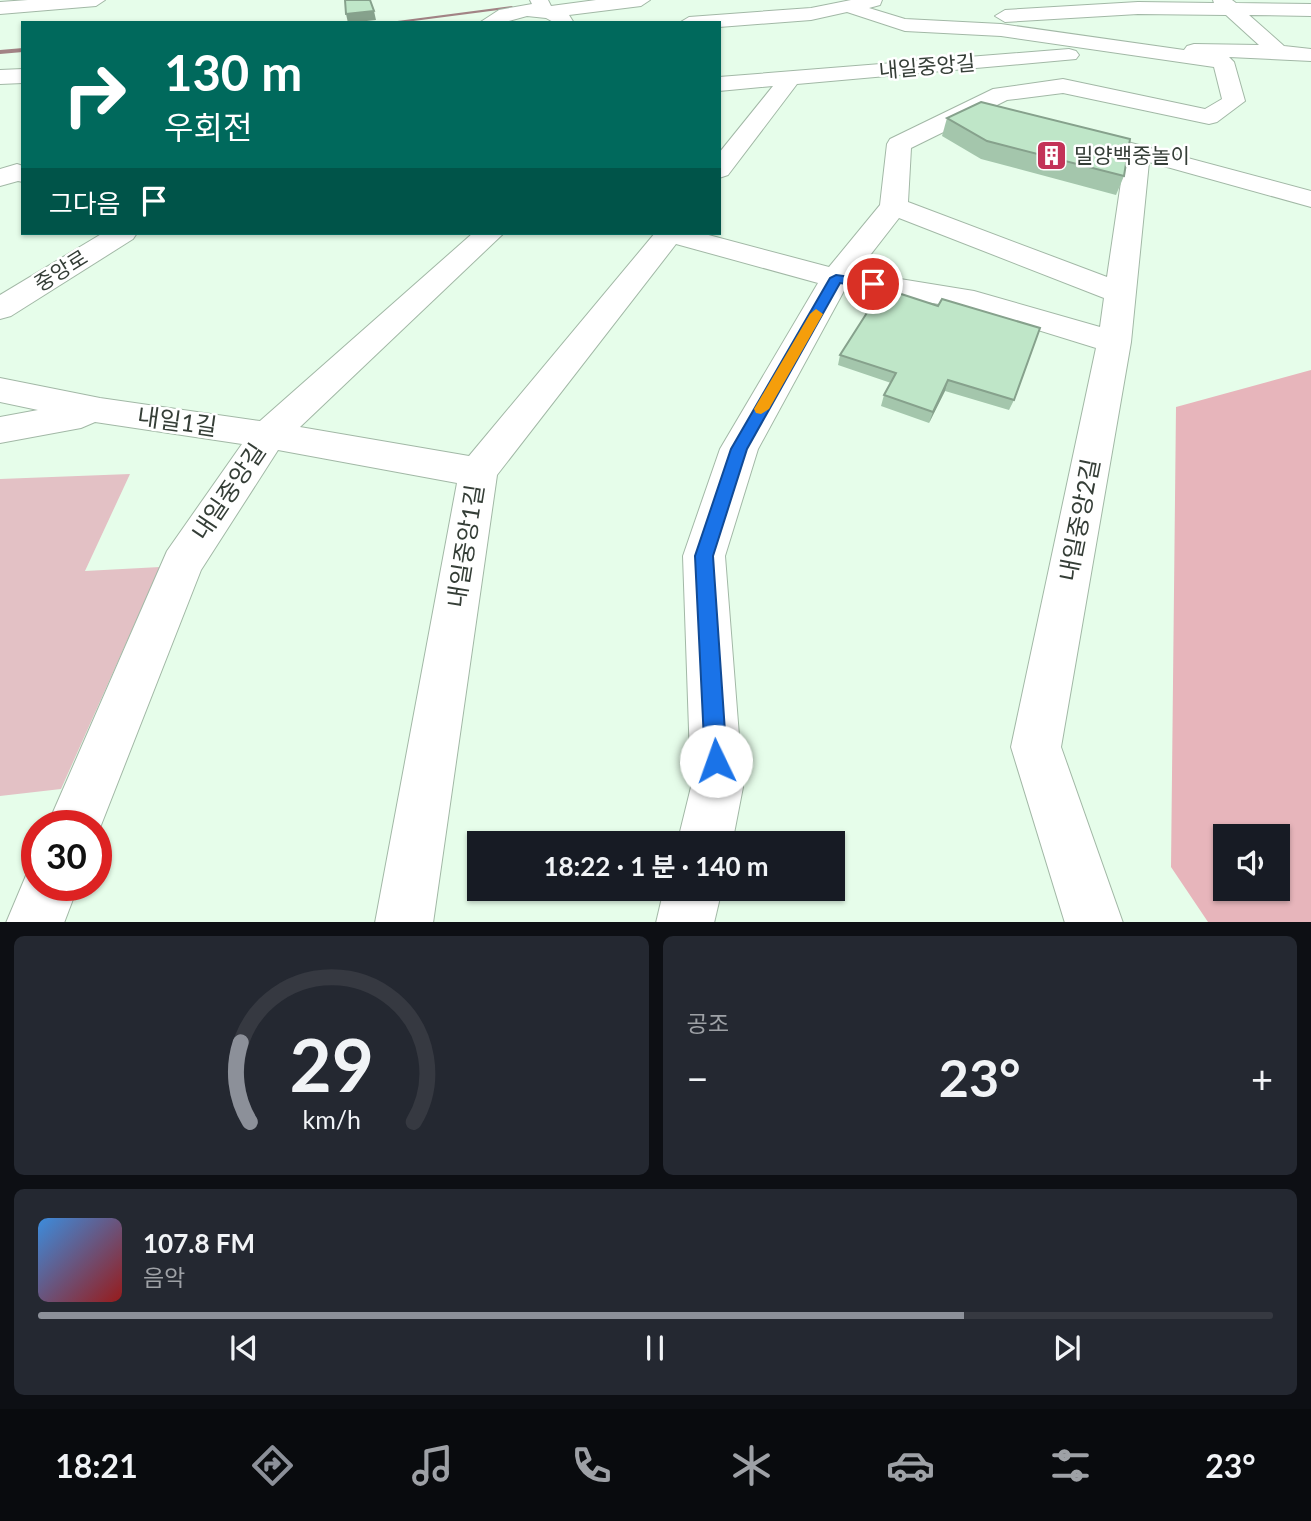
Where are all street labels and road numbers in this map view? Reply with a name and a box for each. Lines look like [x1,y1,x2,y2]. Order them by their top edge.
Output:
street label: 내일중앙길 [878,49,976,82]
street label: 중앙로 [29,244,91,296]
street label: 내일1길 [135,401,219,440]
street label: 내일중앙길 [185,437,271,545]
street label: 내일중앙2길 [1052,456,1105,584]
street label: 내일중앙1길 [440,482,489,609]

